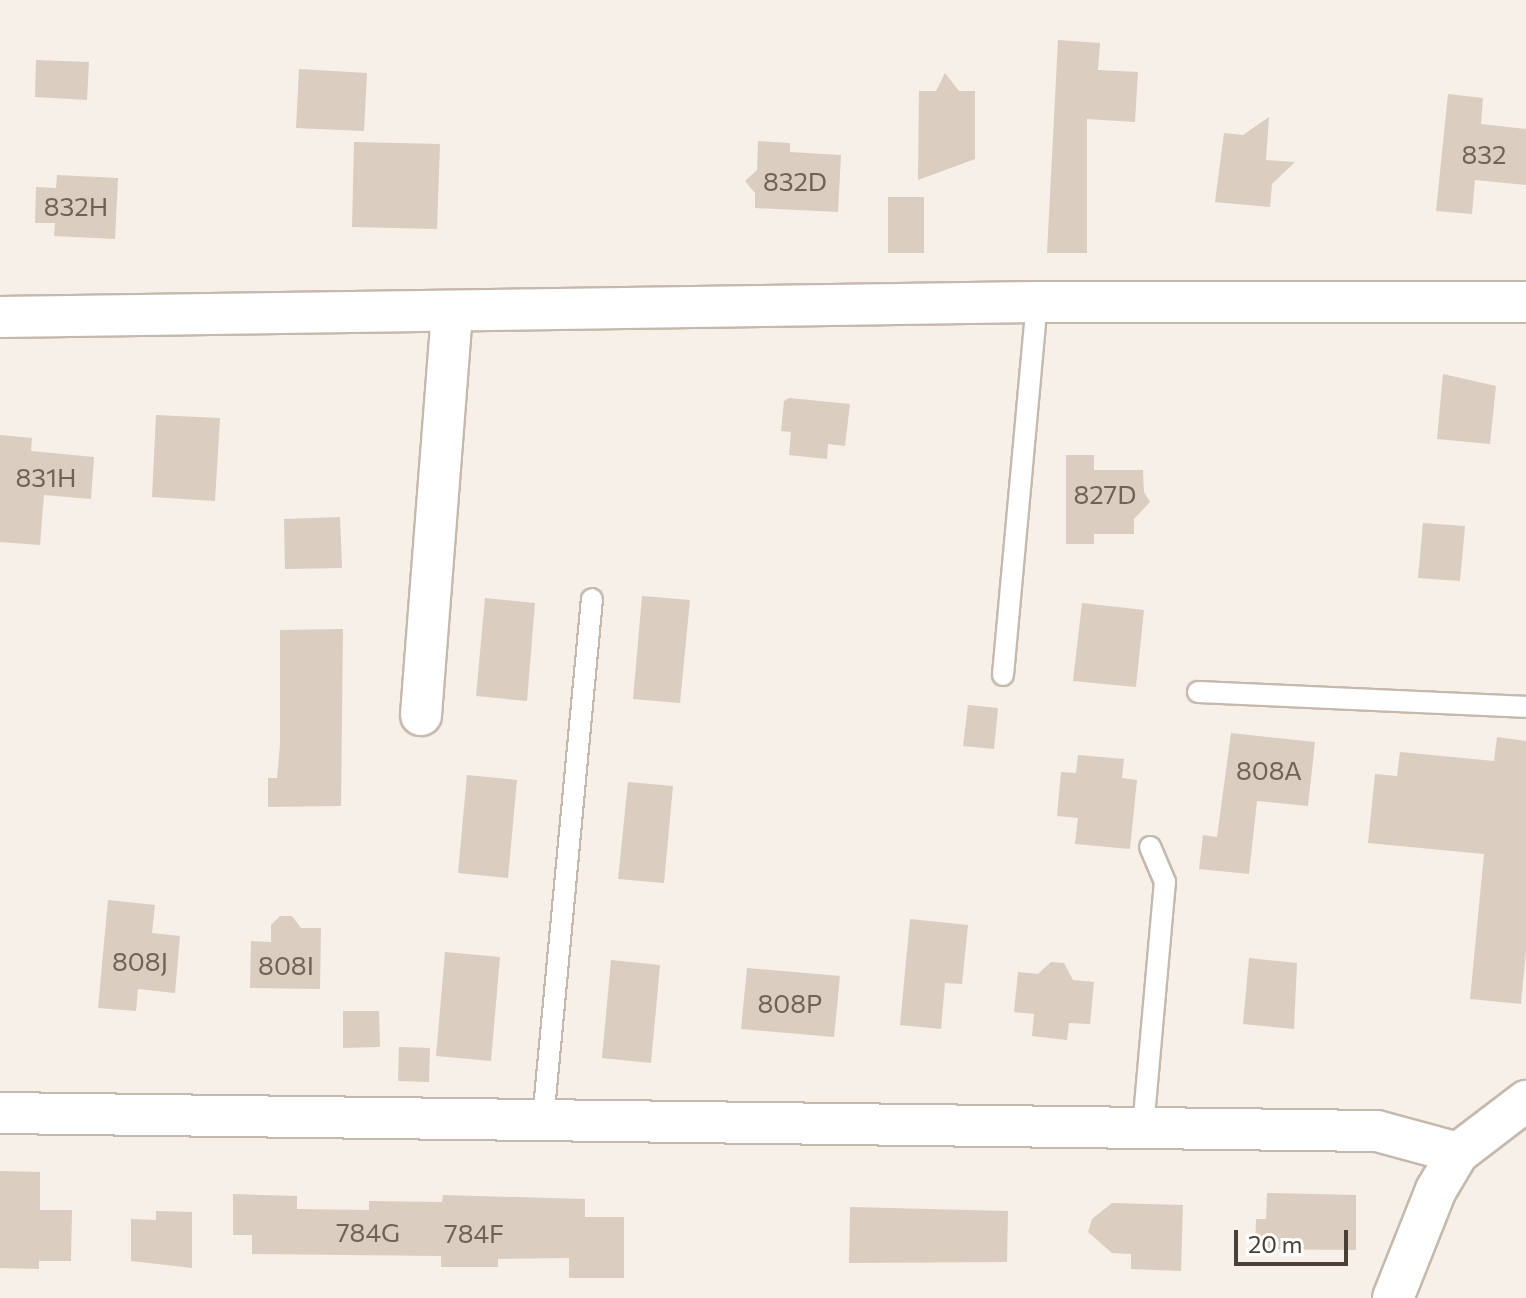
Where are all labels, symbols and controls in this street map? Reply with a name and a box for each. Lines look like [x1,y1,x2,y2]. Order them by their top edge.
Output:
house number: 832 [1462,138,1506,170]
house number: 832D [763,165,827,197]
house number: 832H [44,190,108,222]
house number: 831H [15,461,77,493]
house number: 827D [1074,478,1136,510]
house number: 808A [1236,754,1302,786]
house number: 808J [112,945,168,977]
house number: 808I [258,949,314,981]
house number: 808P [758,987,822,1019]
scale bar [1238,1214,1352,1264]
house number: 784G [336,1216,400,1248]
house number: 784F [444,1217,504,1249]
text: 20 m [1248,1229,1302,1258]

